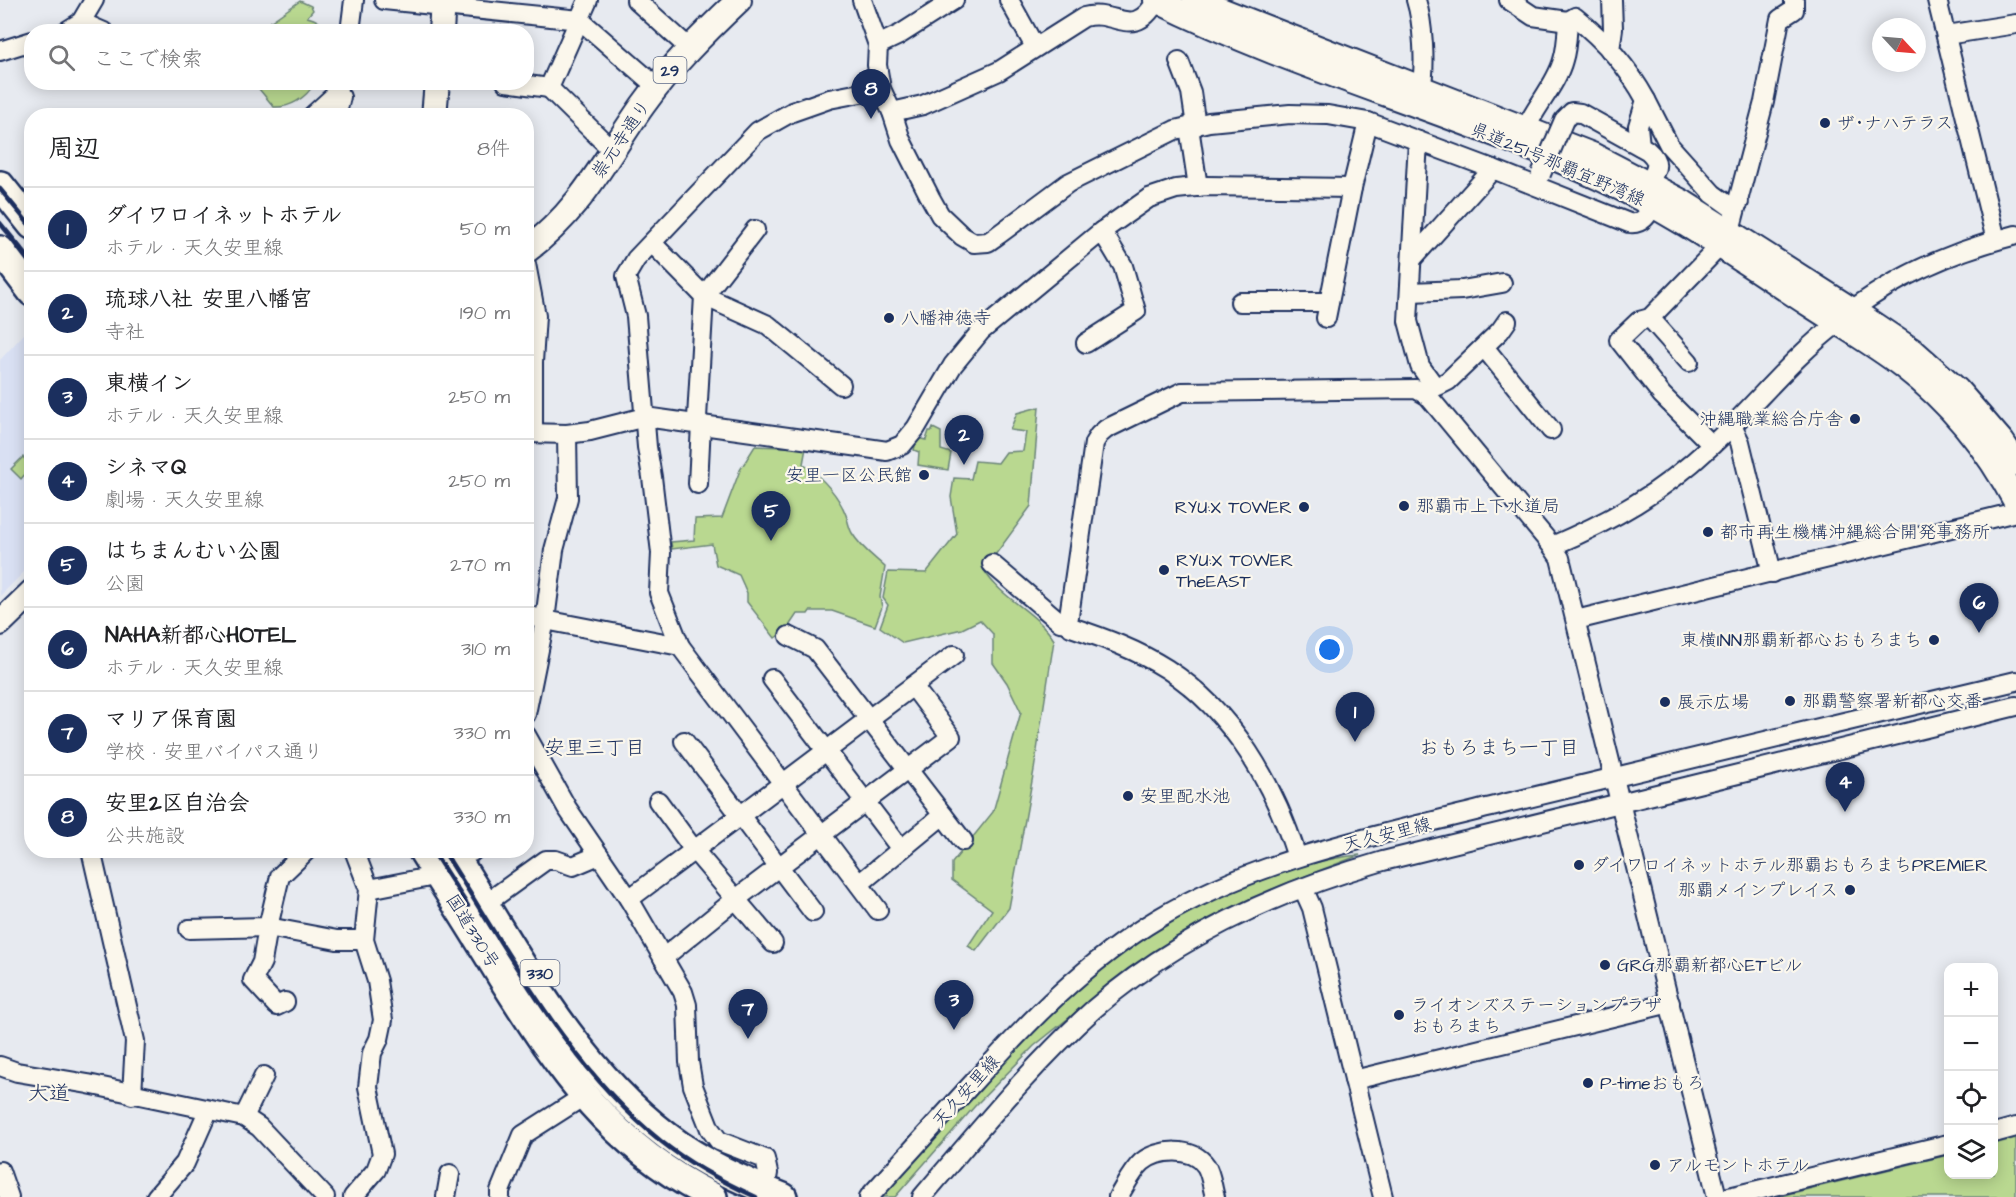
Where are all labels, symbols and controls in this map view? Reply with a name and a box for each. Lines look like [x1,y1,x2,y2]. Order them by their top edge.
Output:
north arrow [1872,18,1926,72]
search box [24,24,534,90]
icon: search [45,41,78,74]
text: ここで検索 [93,44,203,75]
road number: 29 [654,57,686,83]
pin: 8 [852,70,890,119]
street label: 崇元寺通り [586,95,657,184]
place label: ザ･ナハテラス [1837,111,1953,136]
street label: 県道251号那覇宜野湾線 [1467,116,1649,213]
marker: ザ･ナハテラス [1818,116,1832,130]
text: 周辺 [48,131,100,167]
text: 8件 [477,135,510,163]
text: ダイワロイネットホテル [105,200,343,231]
text: 1 [66,215,69,243]
text: 50 m [460,215,510,243]
text: ホテル · 天久安里線 [105,234,283,262]
text: 琉球八社 安里八幡宮 [105,284,312,315]
text: 2 [62,299,73,327]
text: 190 m [460,299,510,327]
place label: 八幡神徳寺 [901,306,991,331]
marker: 八幡神徳寺 [882,311,896,325]
text: 寺社 [105,318,145,346]
text: 東横イン [105,368,193,399]
text: 3 [62,383,73,411]
text: 250 m [448,383,510,411]
text: ホテル · 天久安里線 [105,402,283,430]
place label: 沖縄職業総合庁舎 [1699,407,1843,432]
marker: 沖縄職業総合庁舎 [1848,412,1862,426]
pin: 2 [944,416,984,465]
text: シネマQ [105,452,187,483]
place label: 安里一区公民館 [786,463,912,488]
text: 4 [61,467,74,495]
text: 250 m [448,467,510,495]
marker: 安里一区公民館 [917,468,931,482]
text: 劇場 · 天久安里線 [105,486,264,514]
pin: 5 [752,492,790,541]
place label: 那覇市上下水道局 [1416,494,1560,519]
place label: RYU:X TOWER [1175,495,1292,520]
marker: 那覇市上下水道局 [1397,499,1411,513]
marker: RYU:X TOWER [1297,500,1311,514]
place label: 都市再生機構沖縄総合開発事務所 [1720,520,1990,545]
marker: 都市再生機構沖縄総合開発事務所 [1701,525,1715,539]
text: はちまんむい公園 [105,536,281,567]
place label: RYU:X TOWER TheEAST [1176,548,1293,594]
text: 5 [60,551,75,579]
text: 270 m [450,551,510,579]
marker: RYU:X TOWER TheEAST [1157,563,1171,577]
text: 公園 [105,570,145,598]
pin: 6 [1960,584,1998,633]
text: NAHA新都心HOTEL [105,620,296,651]
place label: 東横INN那覇新都心おもろまち [1681,628,1922,653]
marker: 東横INN那覇新都心おもろまち [1927,633,1941,647]
text: 6 [61,635,74,663]
text: 310 m [461,635,510,663]
your location [1315,635,1344,664]
text: ホテル · 天久安里線 [105,654,283,682]
place label: 那覇警察署新都心交番 [1802,689,1982,714]
place label: 展示広場 [1677,690,1749,715]
pin: 1 [1336,692,1374,742]
marker: 那覇警察署新都心交番 [1783,694,1797,708]
marker: 展示広場 [1658,695,1672,709]
text: マリア保育園 [105,704,237,735]
text: 7 [61,719,74,747]
text: 330 m [453,719,510,747]
district label: 安里三丁目 [545,734,645,762]
district label: おもろまち一丁目 [1419,734,1579,762]
text: 学校 · 安里バイパス通り [105,738,323,766]
pin: 4 [1826,762,1864,812]
place label: 安里配水池 [1140,784,1230,809]
text: 安里2区自治会 [105,788,250,819]
marker: 安里配水池 [1121,789,1135,803]
text: 8 [61,803,74,831]
text: 330 m [453,803,510,831]
street label: 天久安里線 [1340,811,1434,858]
text: 公共施設 [105,822,185,850]
place label: ダイワロイネットホテル那覇おもろまちPREMIER [1591,853,1988,878]
marker: ダイワロイネットホテル那覇おもろまちPREMIER [1572,858,1586,872]
place label: 那覇メインプレイス [1677,878,1838,903]
marker: 那覇メインプレイス [1843,883,1857,897]
street label: 国道330号 [440,889,505,973]
place label: GRG那覇新都心ETビル [1617,953,1802,978]
marker: GRG那覇新都心ETビル [1598,958,1612,972]
road number: 330 [520,960,560,986]
map controls [1944,963,1998,1179]
button: + [1944,963,1998,1017]
pin: 3 [934,980,974,1030]
pin: 7 [728,990,768,1039]
place label: ライオンズステーションプラザ おもろまち [1411,993,1662,1039]
marker: ライオンズステーションプラザ おもろまち [1392,1008,1406,1022]
button: − [1944,1017,1998,1071]
street label: 天久安里線 [927,1050,1006,1133]
place label: P-timeおもろ [1600,1071,1705,1096]
button: locate [1944,1071,1998,1125]
marker: P-timeおもろ [1581,1076,1595,1090]
district label: 大道 [28,1079,70,1108]
button: layers [1944,1125,1998,1179]
place label: アルモントホテル [1667,1153,1809,1178]
marker: アルモントホテル [1648,1158,1662,1172]

